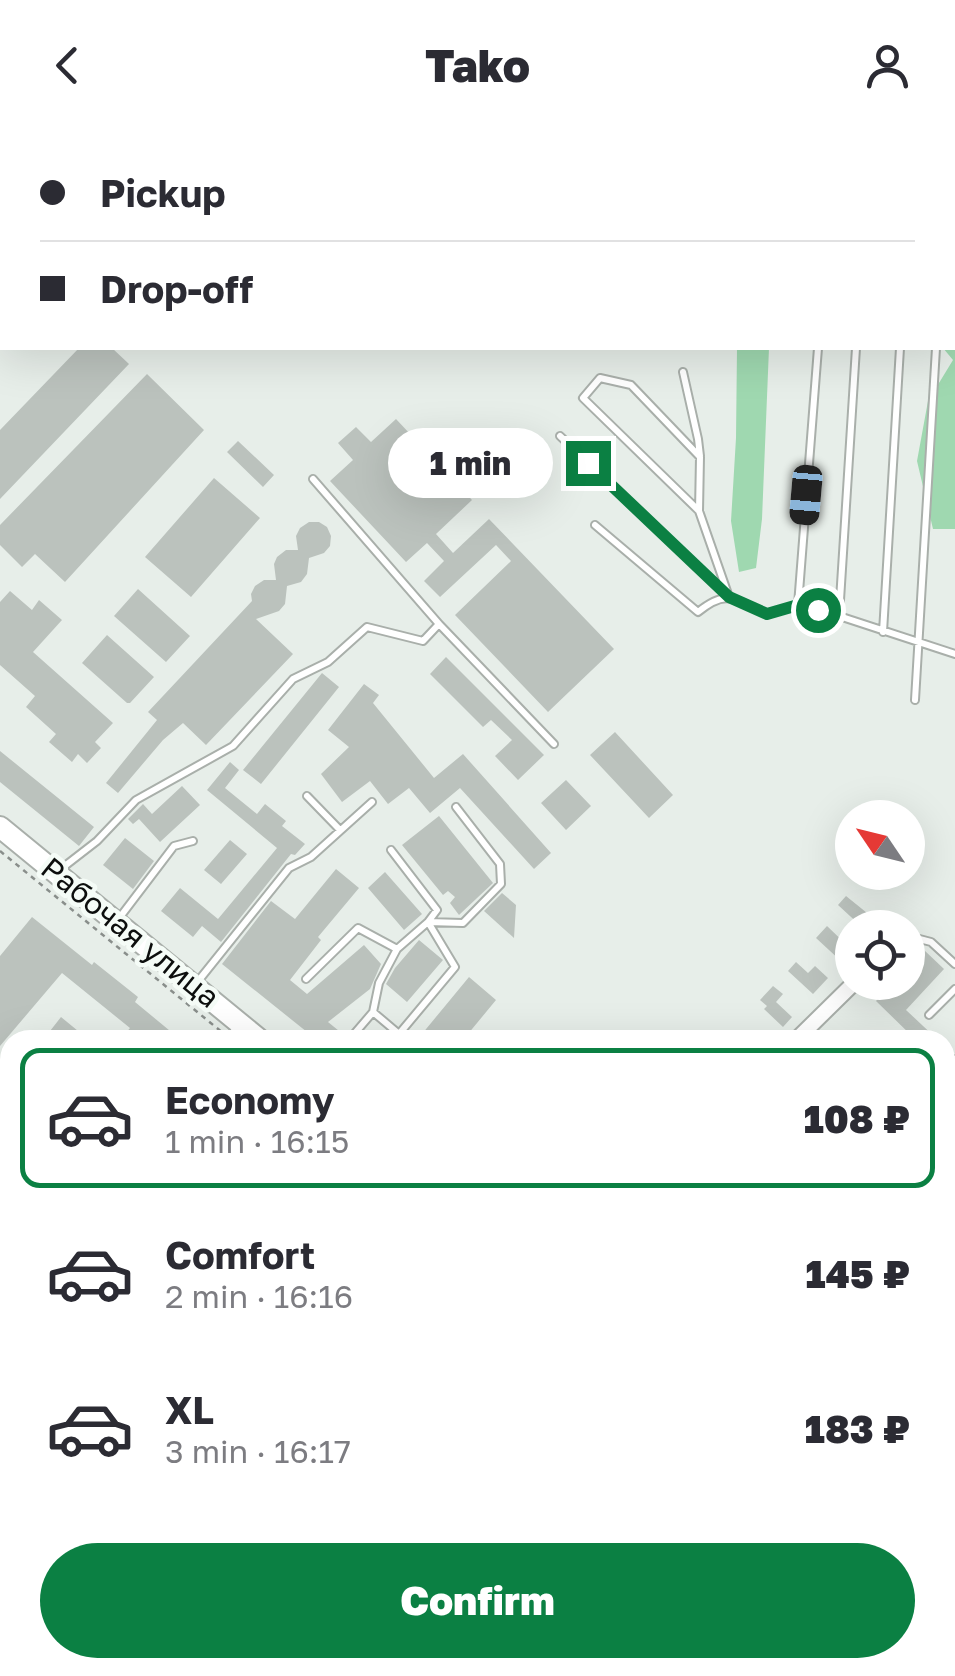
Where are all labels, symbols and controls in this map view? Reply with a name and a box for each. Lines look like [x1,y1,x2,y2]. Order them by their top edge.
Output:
icon: back [40,38,95,93]
text: Tako [425,38,530,92]
icon: person [860,38,915,93]
text: Pickup [100,170,226,215]
text: Drop-off [100,266,253,311]
callout: 1 min [388,428,553,498]
route end [566,441,611,486]
text: 1 min [430,444,511,482]
car [788,464,824,526]
route start [796,588,841,633]
north arrow [835,800,925,890]
map controls [835,800,925,1000]
street label: Рабочая улица [34,849,227,1015]
button: locate [835,910,925,1000]
icon: car [45,1073,135,1163]
text: Economy [165,1077,334,1122]
text: 108 ₽ [804,1096,910,1141]
text: 1 min · 16:15 [165,1122,349,1160]
icon: car [45,1228,135,1318]
text: Comfort [165,1232,315,1277]
text: 145 ₽ [806,1251,910,1296]
text: 2 min · 16:16 [165,1277,353,1315]
icon: car [45,1383,135,1473]
text: XL [165,1387,214,1432]
text: 183 ₽ [805,1406,910,1451]
text: 3 min · 16:17 [165,1432,351,1470]
button: Confirm [40,1543,915,1658]

